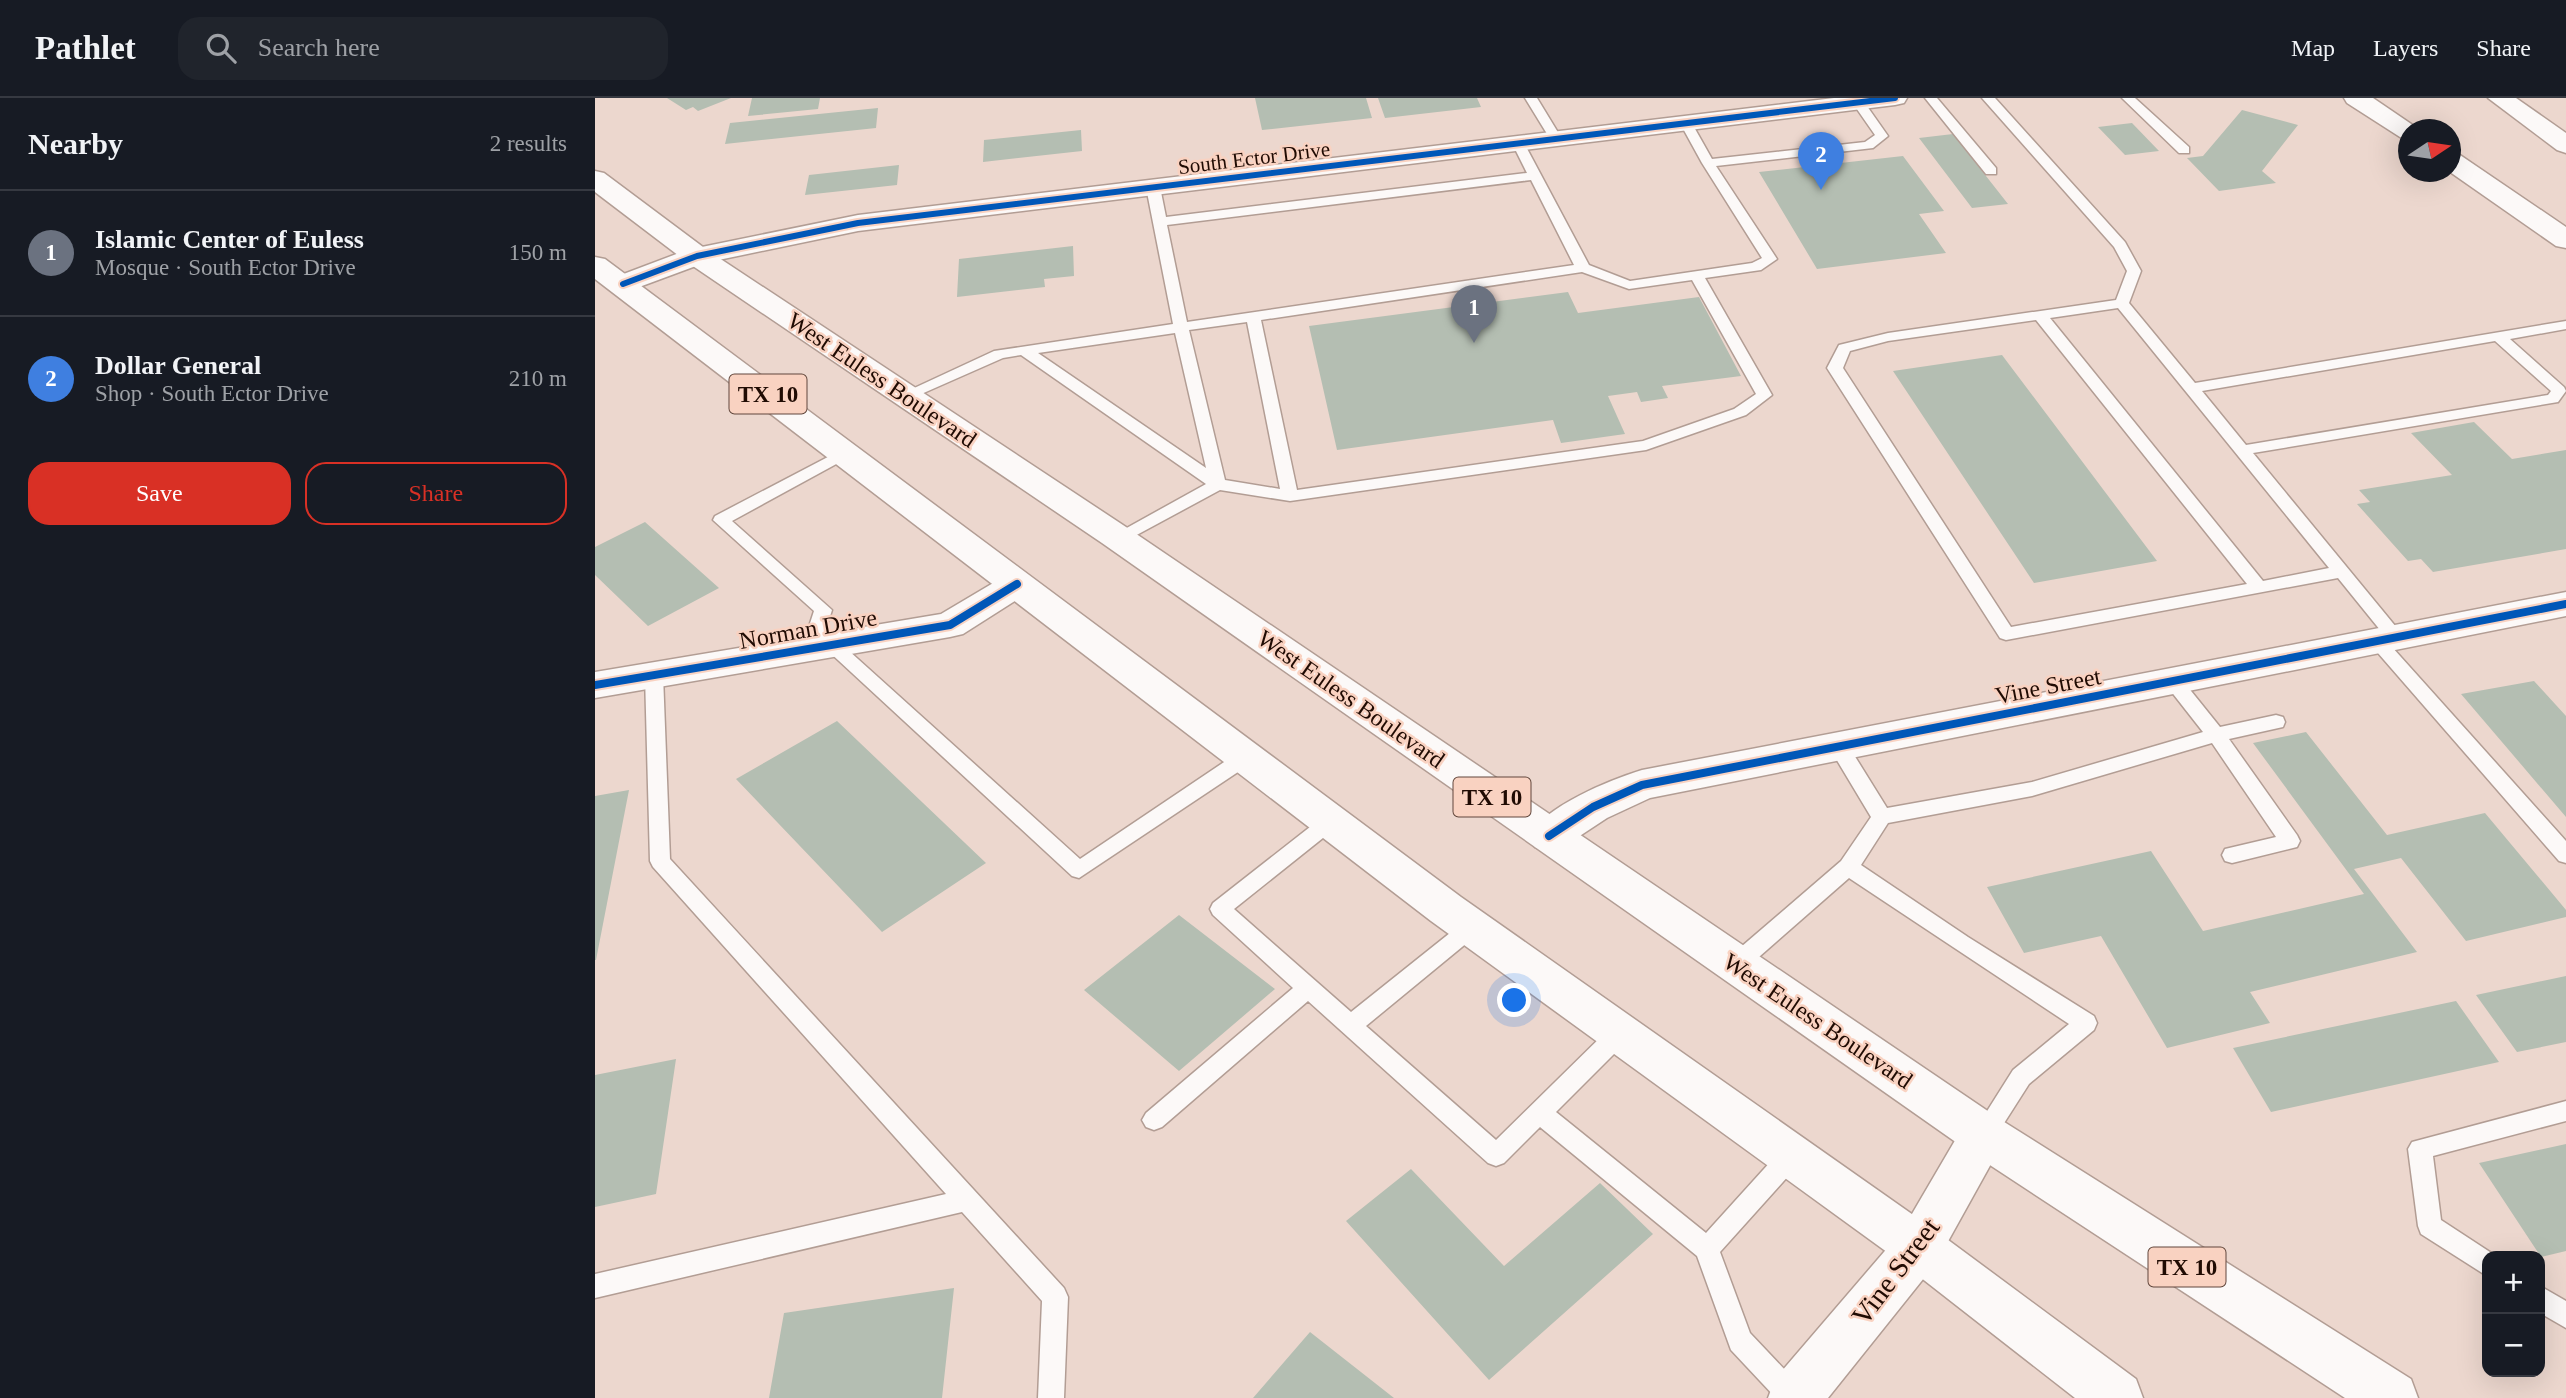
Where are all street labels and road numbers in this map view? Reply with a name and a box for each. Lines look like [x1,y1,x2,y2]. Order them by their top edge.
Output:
street label: South Ector Drive [1177,137,1331,179]
street label: West Euless Boulevard [783,307,981,453]
road number: TX 10 [729,374,807,414]
street label: Norman Drive [737,604,879,654]
street label: West Euless Boulevard [1253,625,1449,773]
street label: Vine Street [1993,663,2103,709]
road number: TX 10 [1453,778,1531,817]
street label: West Euless Boulevard [1719,948,1917,1094]
street label: Vine Street [1845,1212,1946,1331]
road number: TX 10 [2149,1248,2225,1286]

